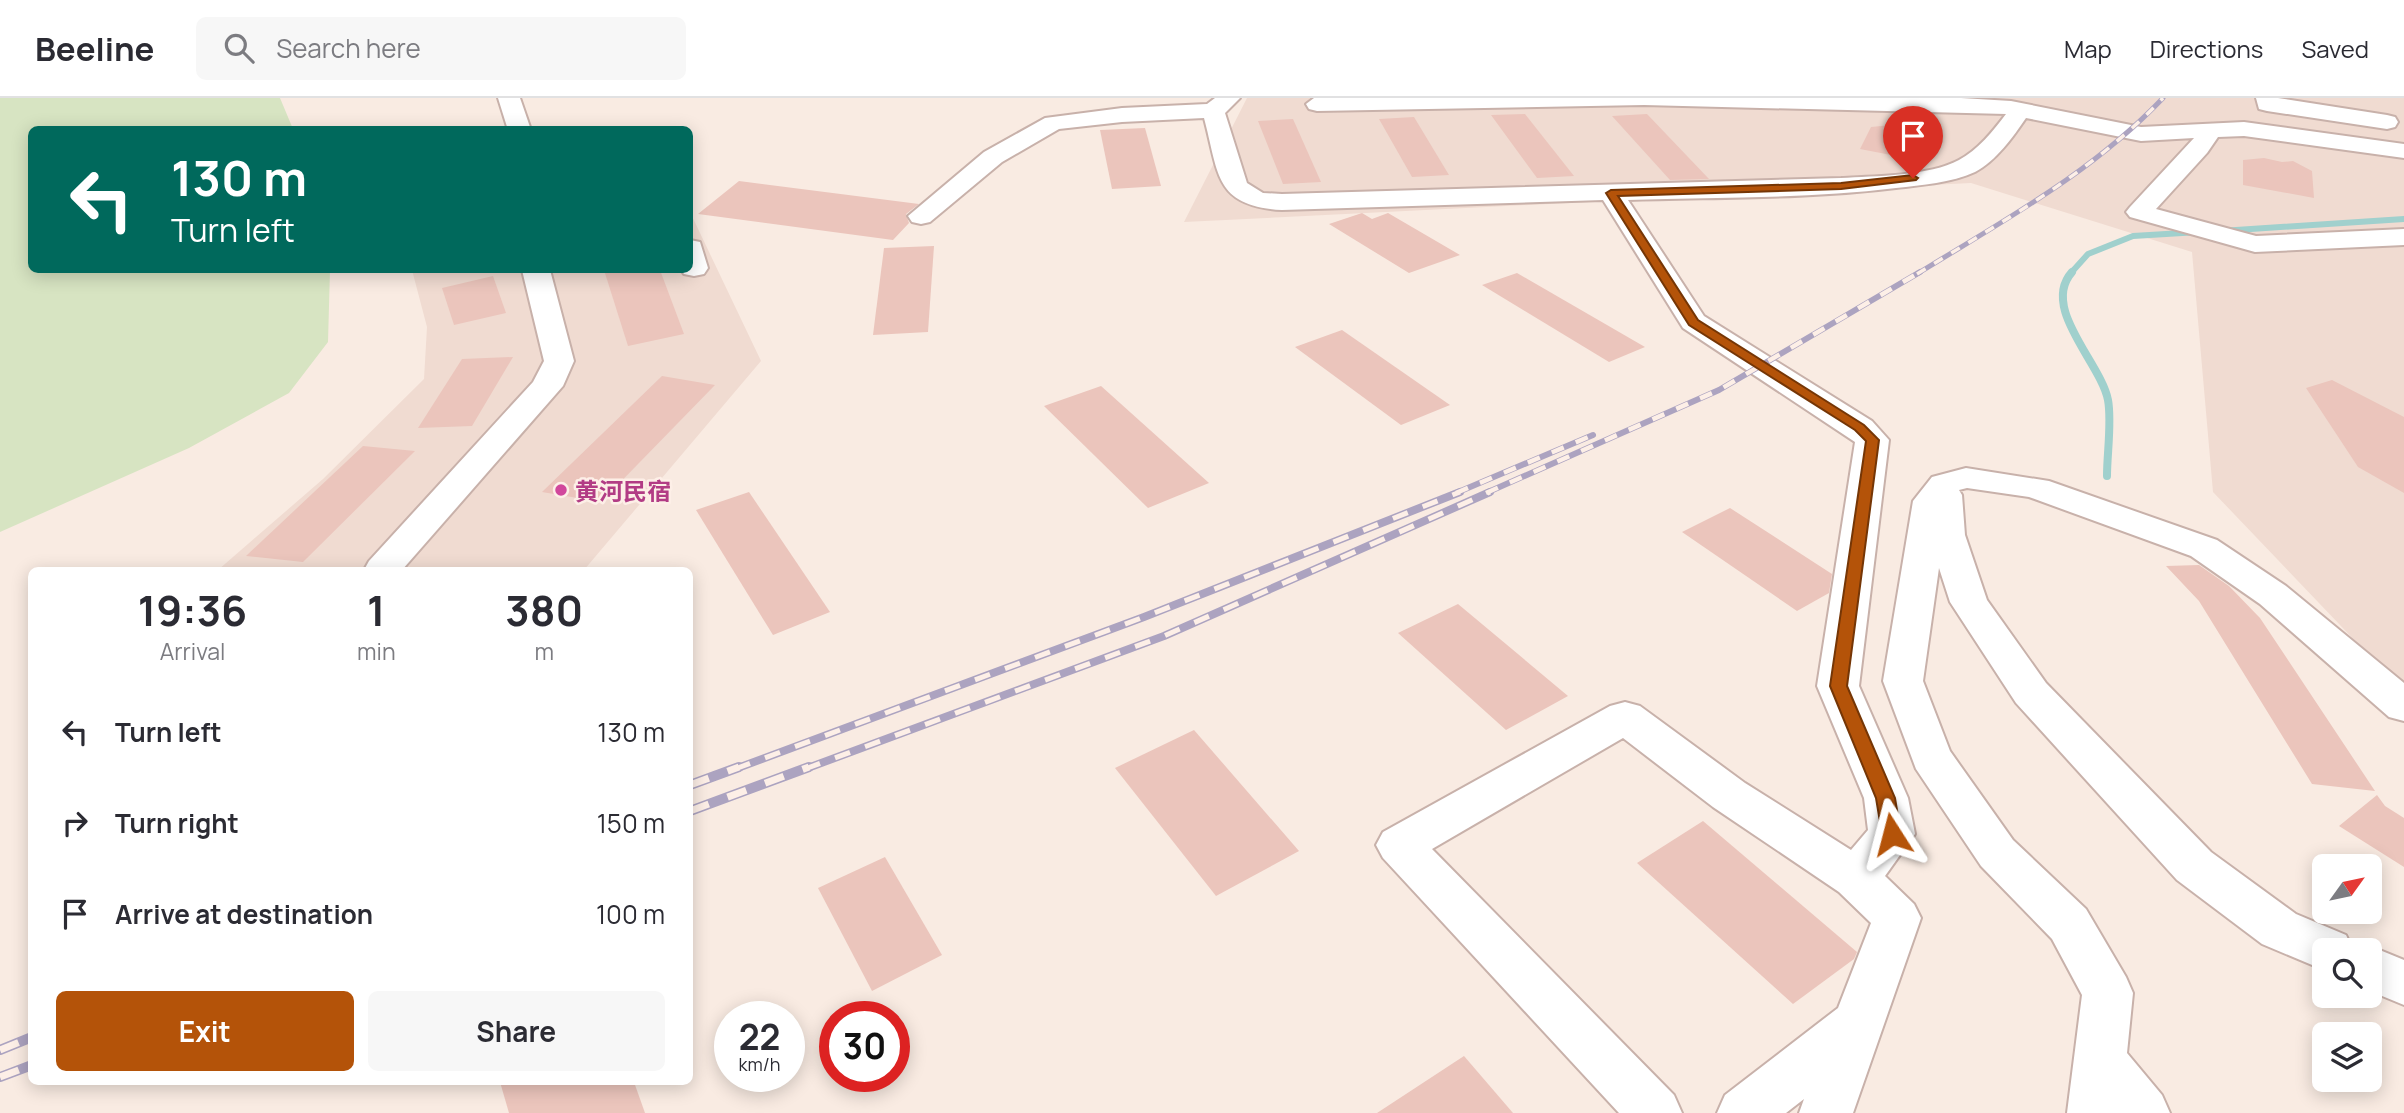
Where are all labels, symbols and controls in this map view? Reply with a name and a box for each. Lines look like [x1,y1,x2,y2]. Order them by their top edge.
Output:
search box [196,17,686,80]
text: Beeline [35,26,154,71]
icon: search [220,29,258,67]
text: Search here [276,30,421,66]
text: Map [2064,32,2112,65]
text: Directions [2150,32,2263,65]
text: Saved [2301,32,2369,65]
pin [1883,106,1943,178]
icon: arrive [1894,117,1932,155]
text: 130 m [171,144,307,211]
icon: left [56,154,147,245]
text: Turn left [171,208,295,252]
place label: 黄河民宿 [575,474,671,507]
marker: 黄河民宿 [553,482,569,498]
text: 19:36 [138,581,247,639]
text: 1 [367,581,385,639]
text: 380 [505,581,583,639]
text: Arrival [160,635,225,667]
text: min [357,635,396,667]
text: m [535,635,554,667]
icon: left [56,713,94,751]
text: Turn left [115,714,222,750]
text: 130 m [597,714,665,750]
position arrow [1855,797,1929,871]
icon: right [56,804,94,842]
text: Turn right [115,805,239,841]
text: 150 m [597,805,665,841]
north arrow [2312,854,2382,924]
map controls [2312,854,2382,1092]
icon: arrive [56,895,94,933]
text: Arrive at destination [115,896,373,932]
text: 100 m [596,896,665,932]
button: search [2312,938,2382,1008]
button: Exit [56,991,354,1071]
button: Share [368,991,665,1071]
speed limit sign: 30 [819,1001,910,1092]
text: 22 [739,1013,780,1061]
button: layers [2312,1022,2382,1092]
text: km/h [739,1052,780,1076]

